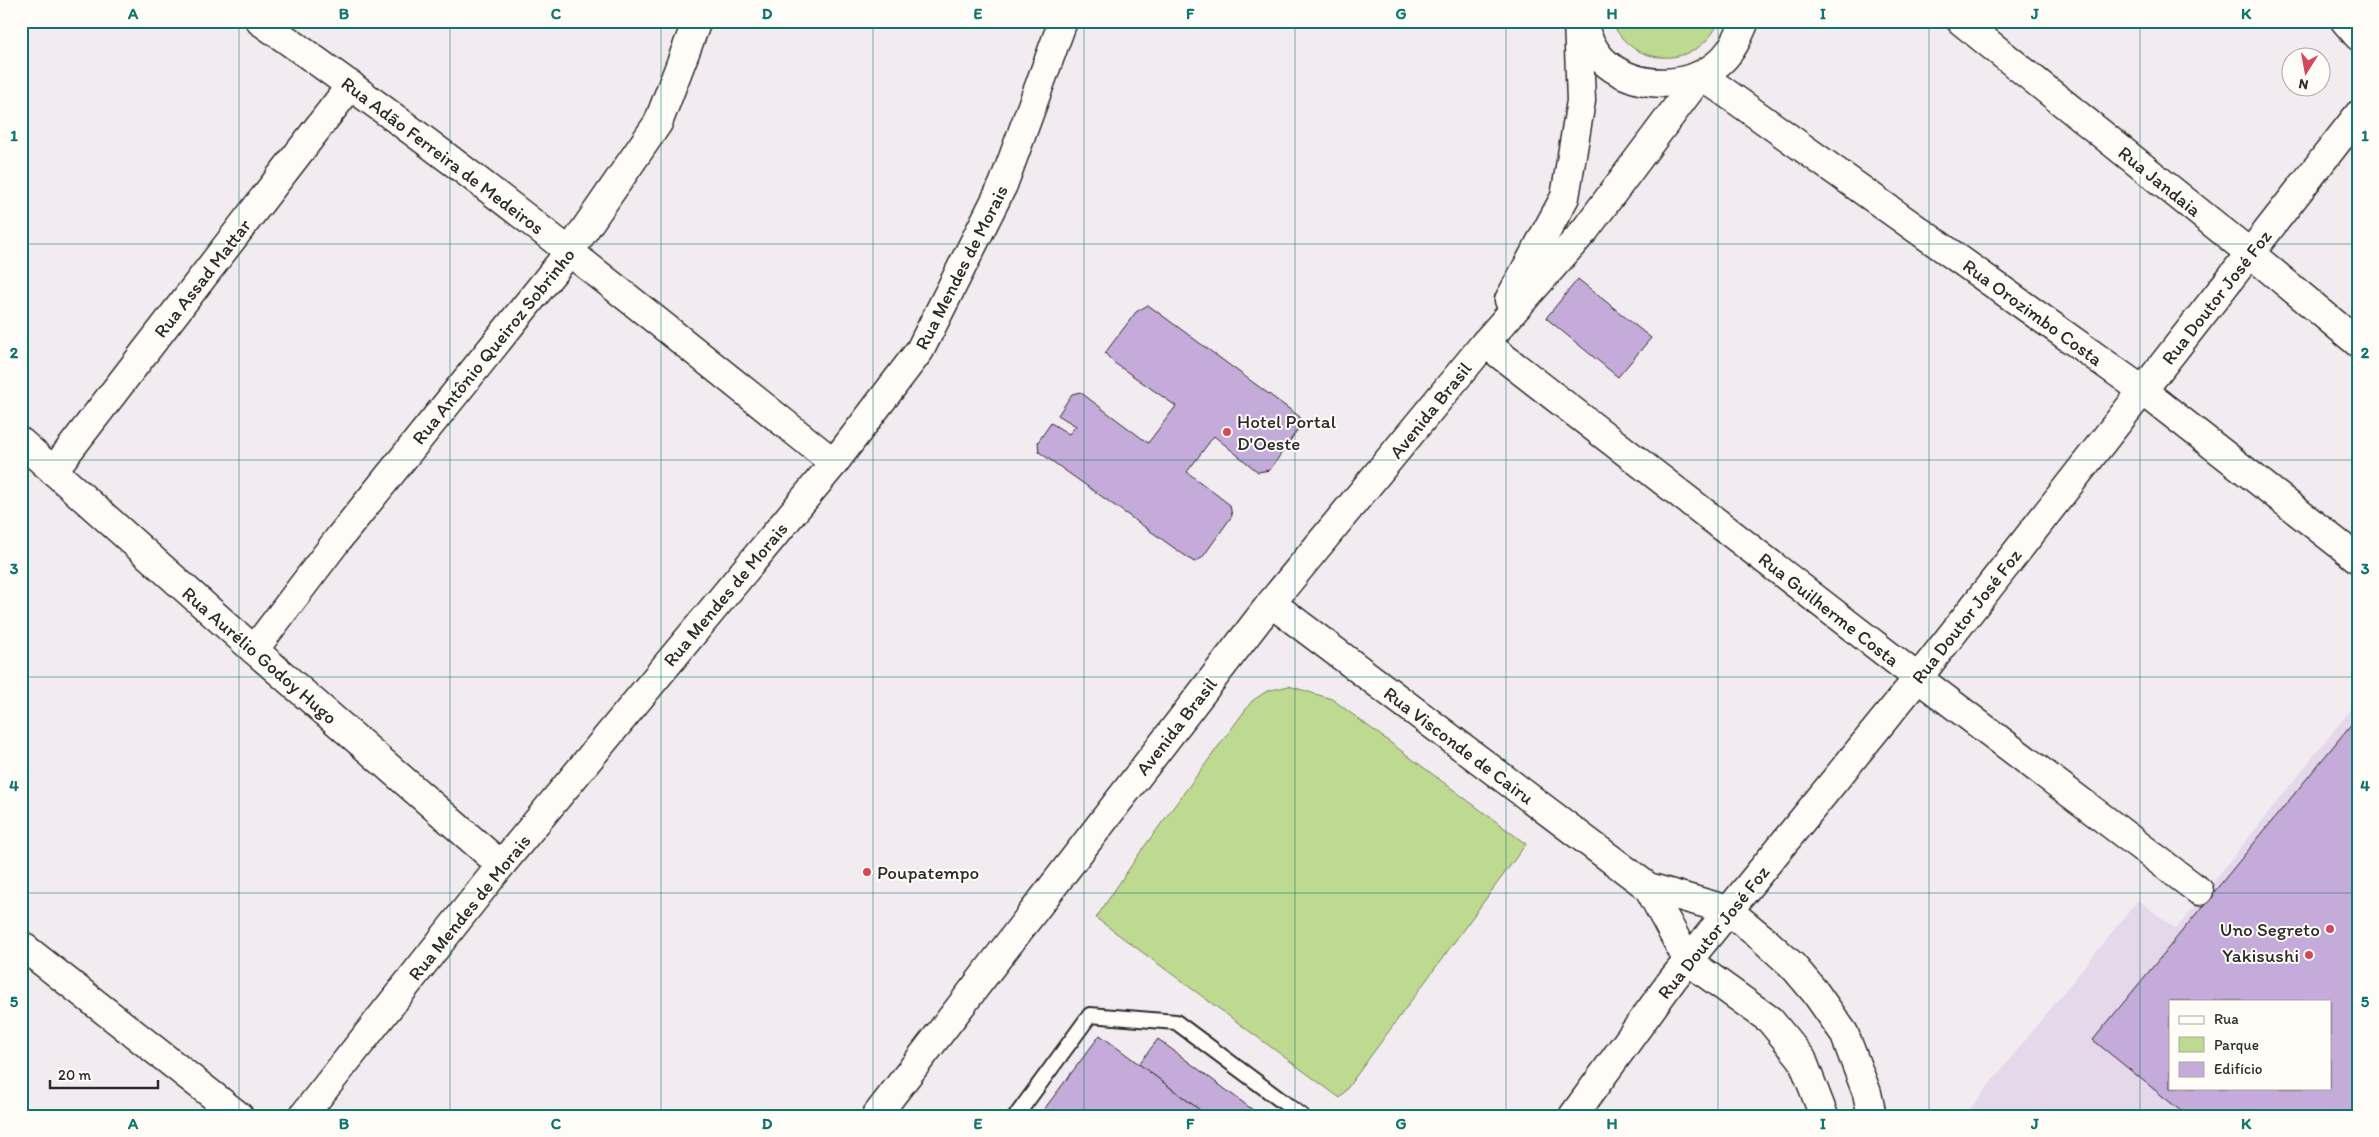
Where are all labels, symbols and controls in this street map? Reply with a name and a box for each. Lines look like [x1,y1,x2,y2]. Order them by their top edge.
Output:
text: A [127,4,139,23]
text: B [339,4,350,23]
text: C [551,4,562,23]
text: D [762,4,773,23]
text: E [974,4,983,23]
text: F [1186,4,1195,23]
text: G [1395,4,1407,23]
text: H [1606,4,1618,23]
text: I [1820,4,1826,23]
text: J [2030,4,2039,23]
text: K [2241,4,2252,23]
north arrow [2282,48,2332,98]
street label: Rua Adão Ferreira de Medeiros [337,72,549,239]
text: N [2297,75,2310,94]
text: 1 [10,126,18,145]
text: 1 [2361,126,2369,145]
street label: Rua Jandaia [2114,141,2206,222]
street label: Rua Mendes de Morais [910,181,1013,353]
street label: Rua Assad Mattar [149,214,256,342]
street label: Rua Doutor José Foz [2157,225,2276,369]
street label: Rua Antônio Queiroz Sobrinho [407,244,580,449]
street label: Rua Orozimbo Costa [1958,254,2107,371]
text: 2 [10,343,19,362]
text: 2 [2361,343,2370,362]
street label: Avenida Brasil [1384,357,1477,463]
place label: Hotel Portal D'Oeste [1237,410,1337,455]
marker: Hotel Portal D'Oeste [1221,426,1233,438]
street label: Rua Mendes de Morais [658,517,793,671]
street label: Rua Doutor José Foz [1907,544,2026,688]
street label: Rua Guilherme Costa [1754,547,1904,671]
text: 3 [10,559,19,578]
text: 3 [2361,559,2370,578]
street label: Rua Aurélio Godoy Hugo [177,582,342,729]
street label: Avenida Brasil [1131,672,1222,780]
street label: Rua Visconde de Cairu [1379,682,1539,810]
text: 4 [9,776,19,795]
text: 4 [2360,776,2370,795]
street label: Rua Mendes de Morais [403,829,536,985]
place label: Poupatempo [877,861,979,884]
street label: Rua Doutor José Foz [1653,861,1774,1004]
marker: Poupatempo [861,866,873,878]
place label: Uno Segreto [2220,918,2320,941]
marker: Uno Segreto [2324,923,2336,935]
place label: Yakisushi [2222,944,2299,967]
marker: Yakisushi [2303,949,2315,961]
text: 5 [10,992,19,1011]
text: 5 [2361,992,2370,1011]
legend [2169,1000,2332,1090]
text: Rua [2214,1010,2239,1028]
text: Parque [2214,1036,2259,1054]
scale bar [50,1057,158,1089]
text: Edifício [2214,1060,2262,1078]
text: 20 m [58,1066,92,1084]
text: A [127,1114,139,1133]
text: B [339,1114,350,1133]
text: C [551,1114,562,1133]
text: D [762,1114,773,1133]
text: E [974,1114,983,1133]
text: F [1186,1114,1195,1133]
text: G [1395,1114,1407,1133]
text: H [1606,1114,1618,1133]
text: I [1820,1114,1826,1133]
text: J [2030,1114,2039,1133]
text: K [2241,1114,2252,1133]

